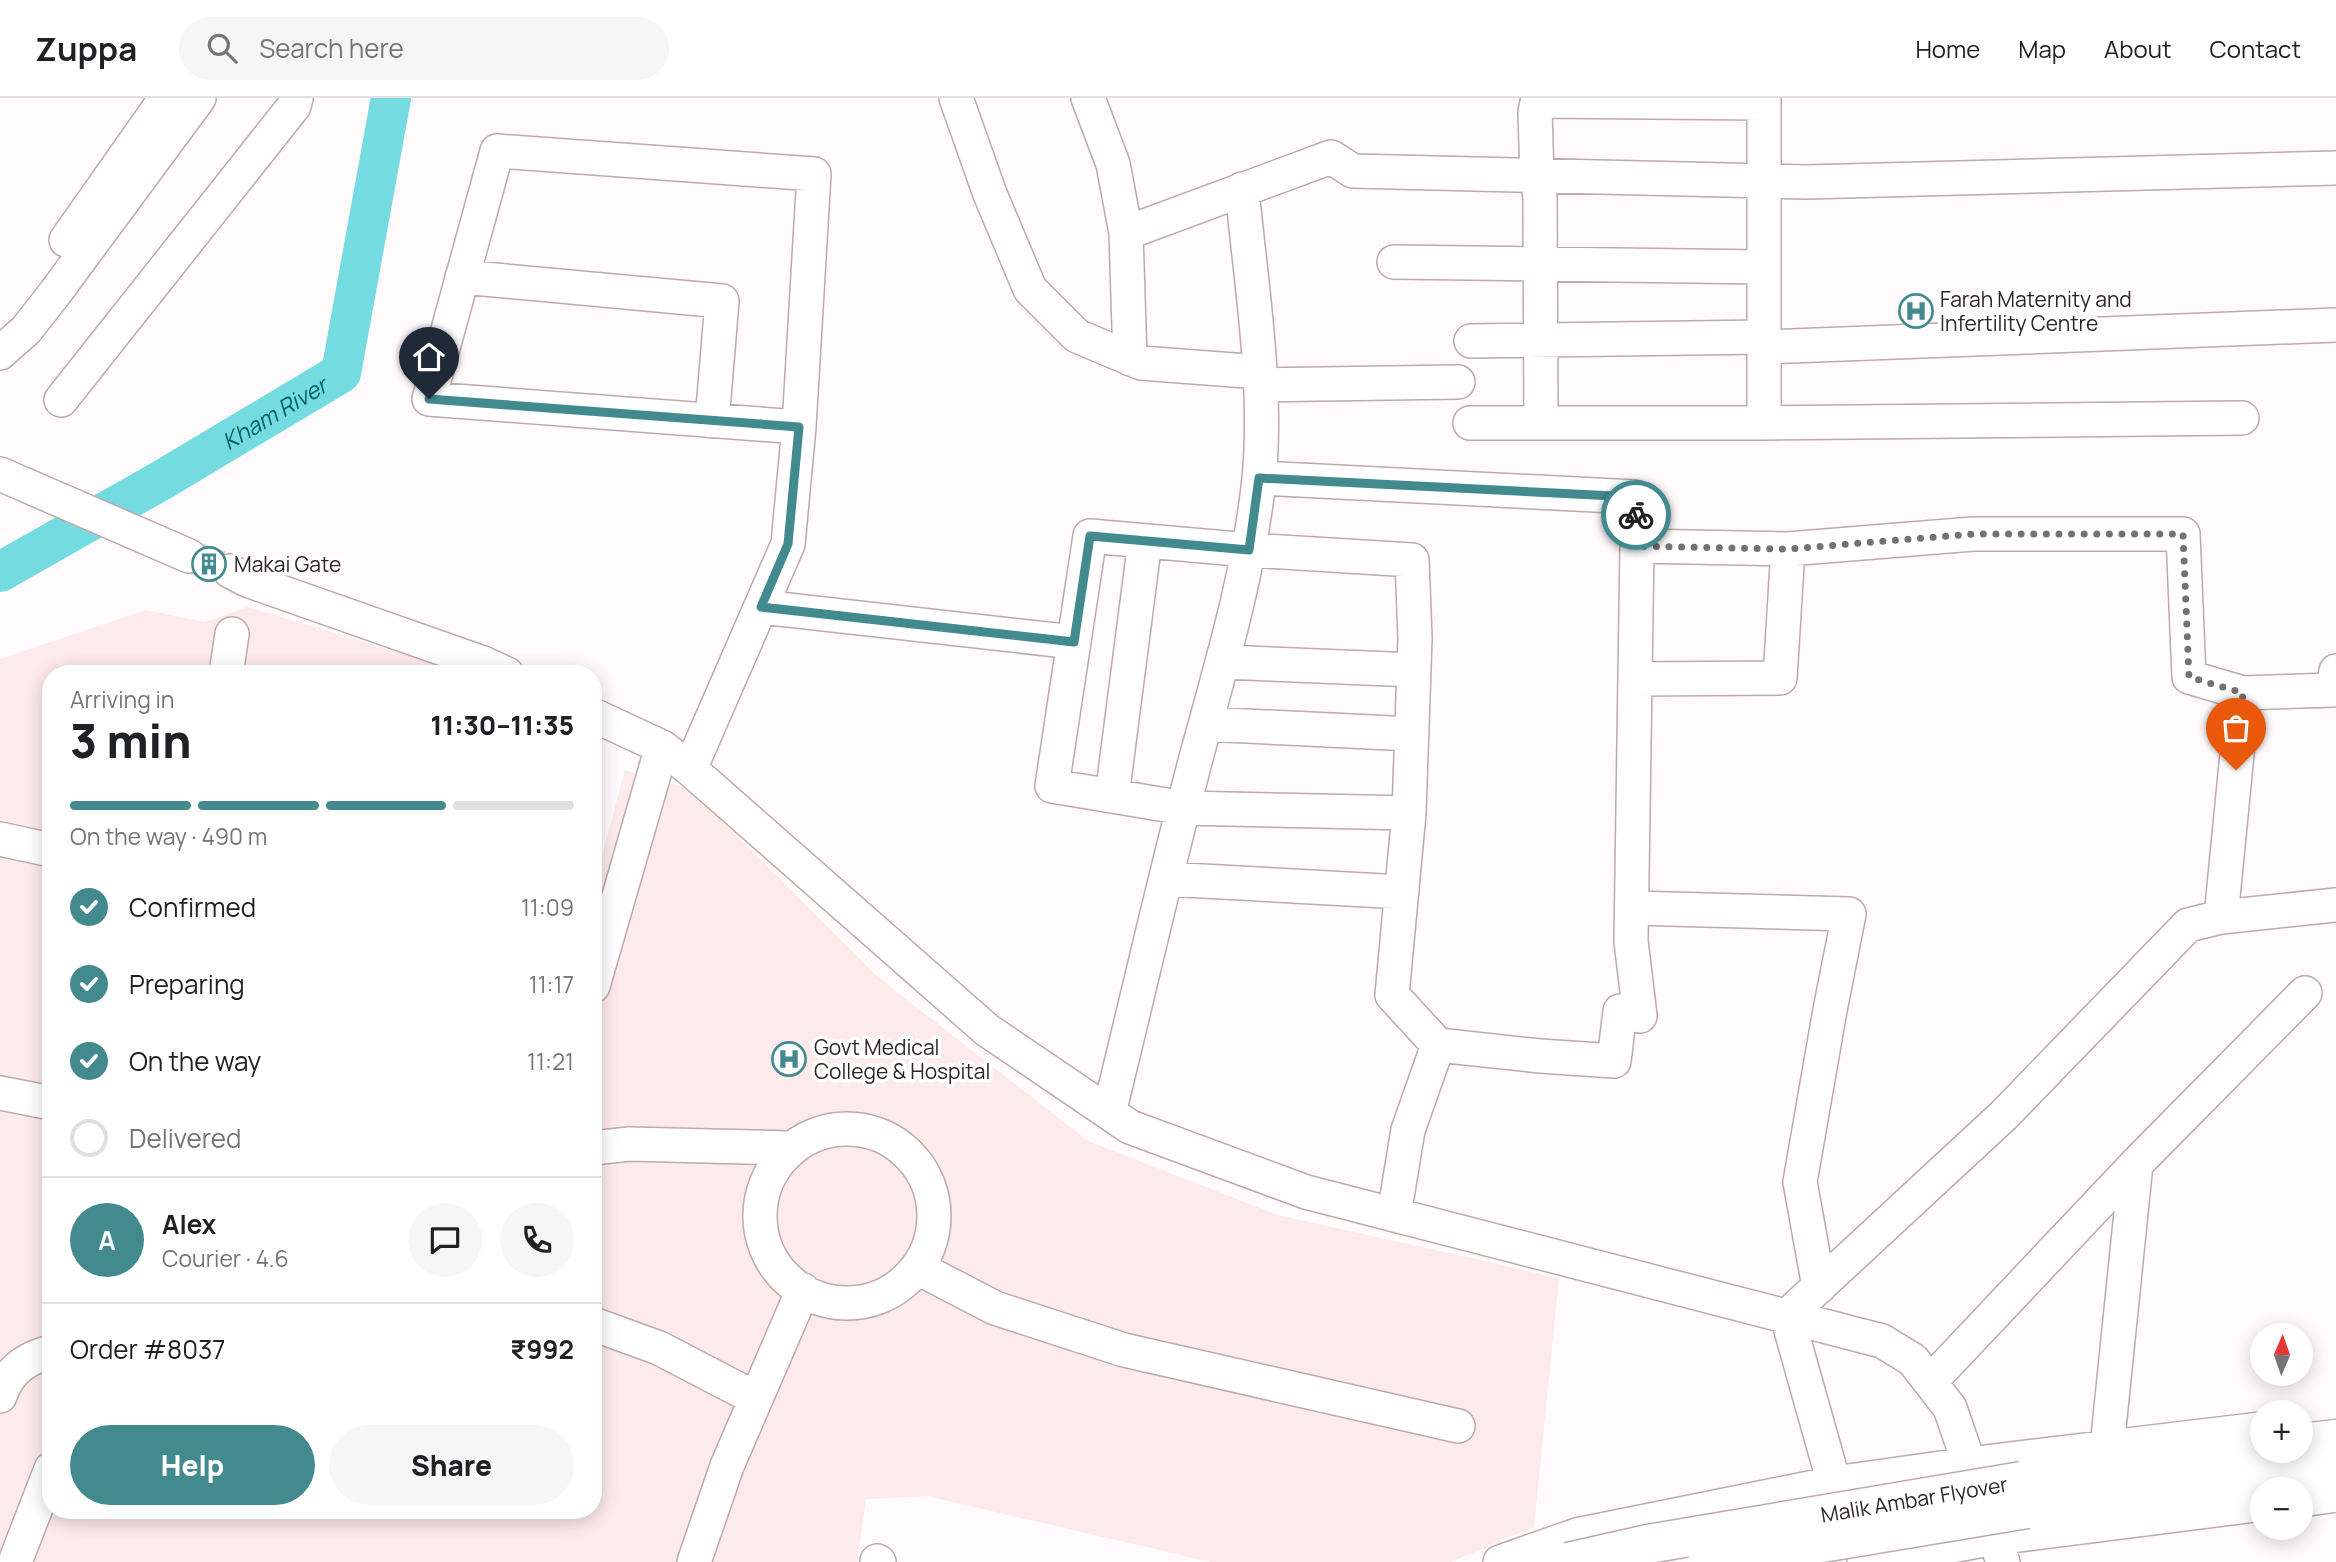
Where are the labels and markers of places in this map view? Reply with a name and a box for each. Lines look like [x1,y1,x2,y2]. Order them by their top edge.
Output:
place label: Farah Maternity and Infertility Centre [1940,285,2132,337]
hospital icon: Farah Maternity and Infertility Centre [1897,292,1935,330]
pin [399,327,459,399]
building icon: Makai Gate [190,545,228,583]
place label: Makai Gate [234,550,341,578]
pin [2206,698,2266,770]
place label: Govt Medical College & Hospital [814,1033,990,1085]
hospital icon: Govt Medical College & Hospital [770,1040,808,1078]

